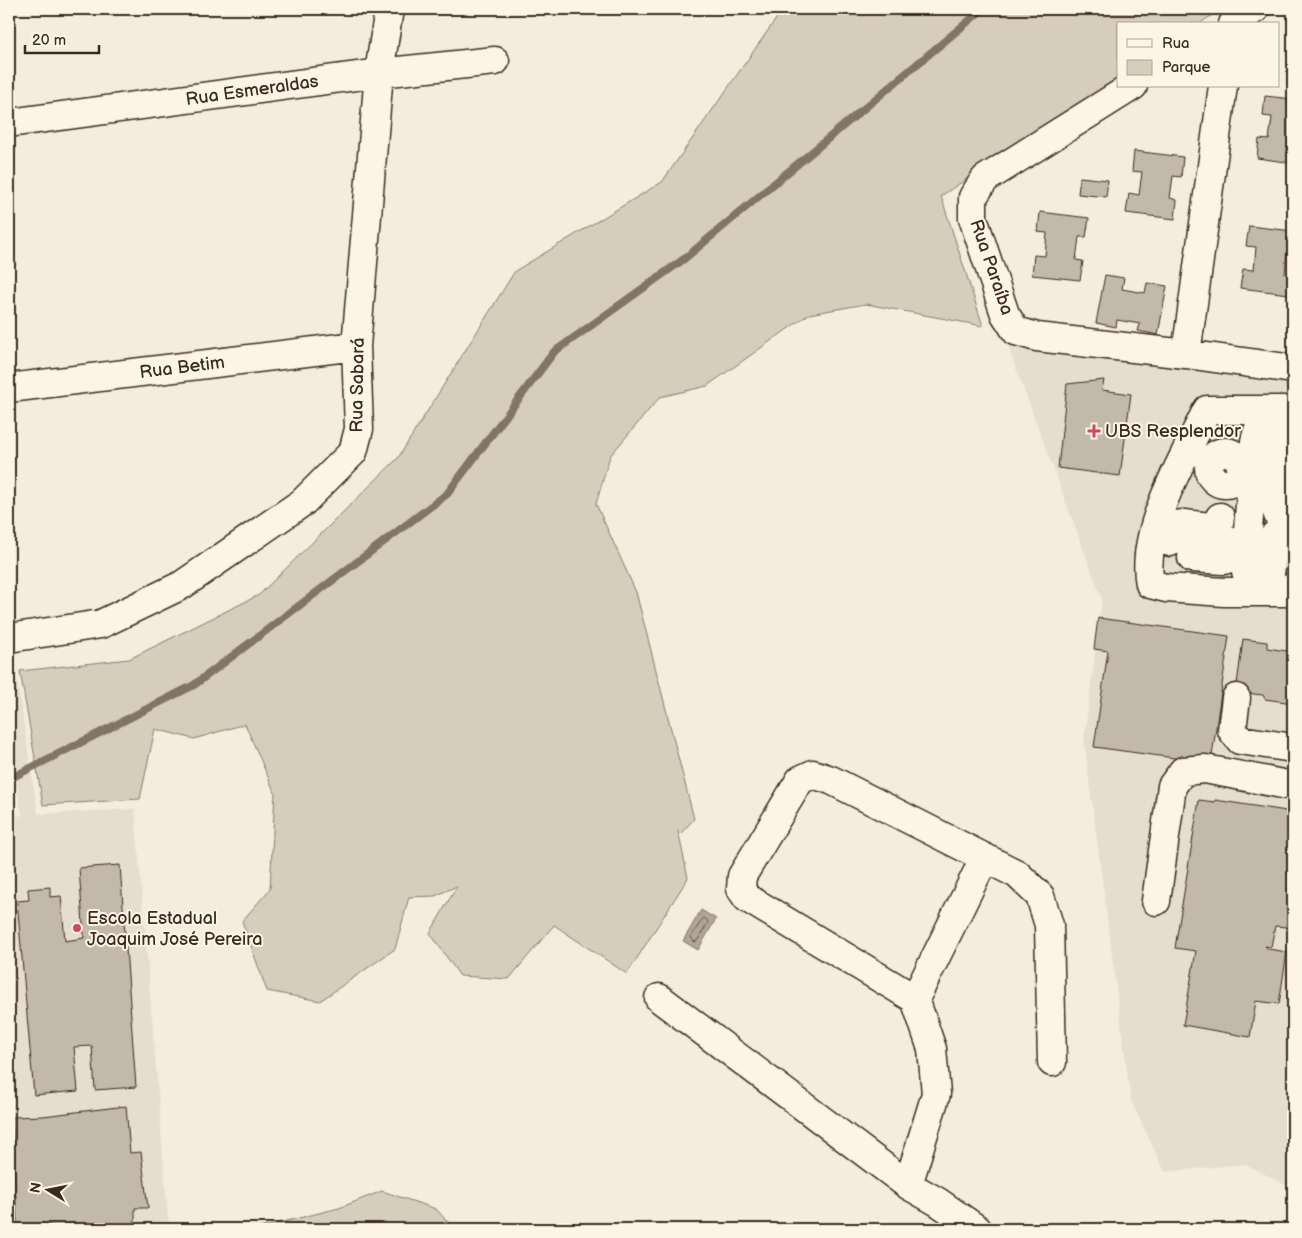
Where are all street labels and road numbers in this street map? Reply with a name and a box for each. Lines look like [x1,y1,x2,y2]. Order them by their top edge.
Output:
street label: Rua Esmeraldas [184,71,320,110]
street label: Rua Paraíba [965,217,1018,318]
street label: Rua Sabará [346,337,369,433]
street label: Rua Betim [138,352,226,383]

